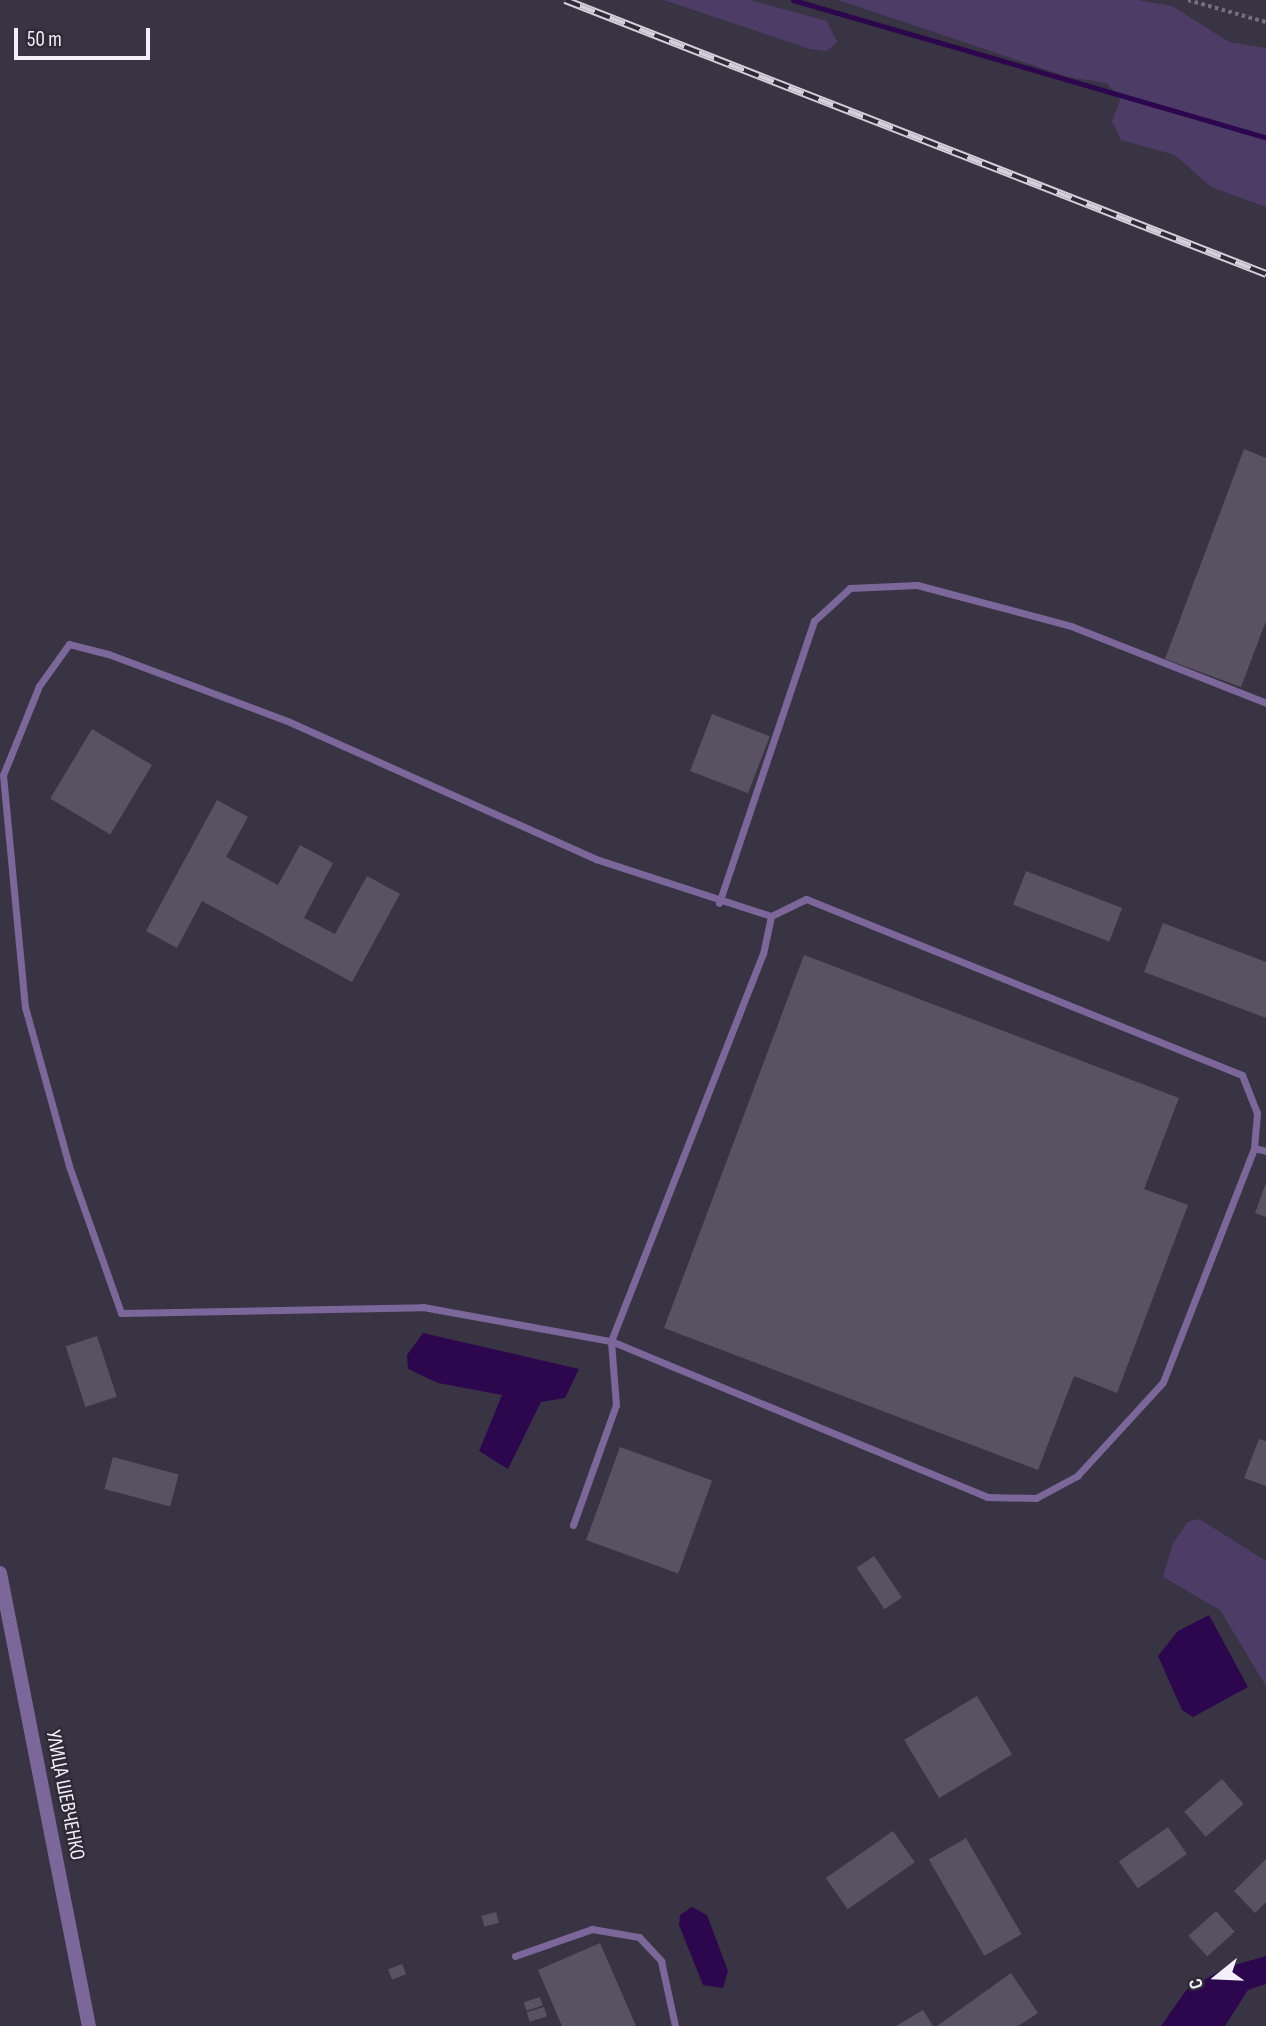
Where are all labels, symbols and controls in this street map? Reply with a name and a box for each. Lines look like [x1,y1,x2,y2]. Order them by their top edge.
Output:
scale bar [18,14,154,58]
text: 50 m [27,27,62,52]
street label: УЛИЦА ШЕВЧЕНКО [40,1728,90,1862]
north arrow [1182,1942,1252,2012]
text: С [1184,1975,1209,1992]

